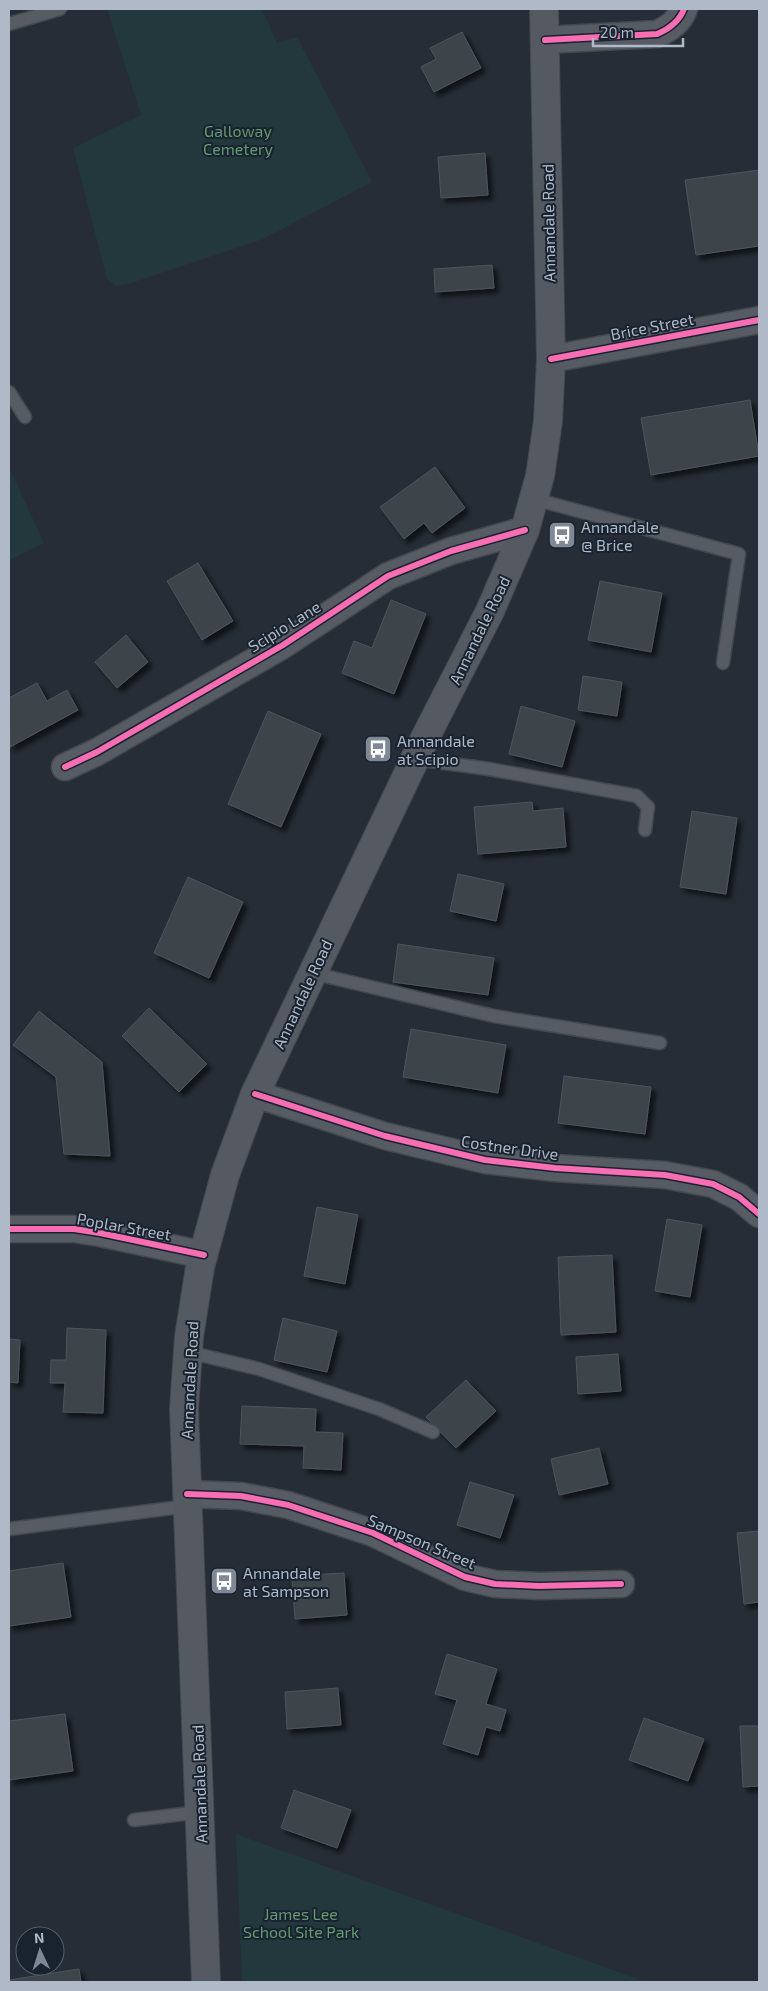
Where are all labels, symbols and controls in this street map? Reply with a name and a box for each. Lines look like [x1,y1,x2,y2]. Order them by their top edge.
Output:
scale bar [593,15,683,47]
text: 20 m [600,23,634,41]
park label: Galloway Cemetery [203,121,273,158]
street label: Annandale Road [537,164,559,282]
street label: Brice Street [609,309,695,343]
place label: Annandale @ Brice [581,517,659,554]
bus stop icon: Annandale @ Brice [547,520,577,550]
street label: Annandale Road [445,573,513,687]
street label: Scipio Lane [244,596,324,656]
place label: Annandale at Scipio [397,731,475,768]
bus stop icon: Annandale at Scipio [363,734,393,764]
street label: Annandale Road [268,936,336,1052]
street label: Costner Drive [460,1131,560,1163]
street label: Poplar Street [75,1208,173,1244]
street label: Annandale Road [176,1320,202,1440]
street label: Sampson Street [365,1510,479,1572]
place label: Annandale at Sampson [243,1563,329,1600]
bus stop icon: Annandale at Sampson [209,1566,239,1596]
street label: Annandale Road [187,1725,211,1843]
park label: James Lee School Site Park [243,1904,359,1941]
north arrow [15,1926,65,1976]
text: N [33,1929,45,1946]

